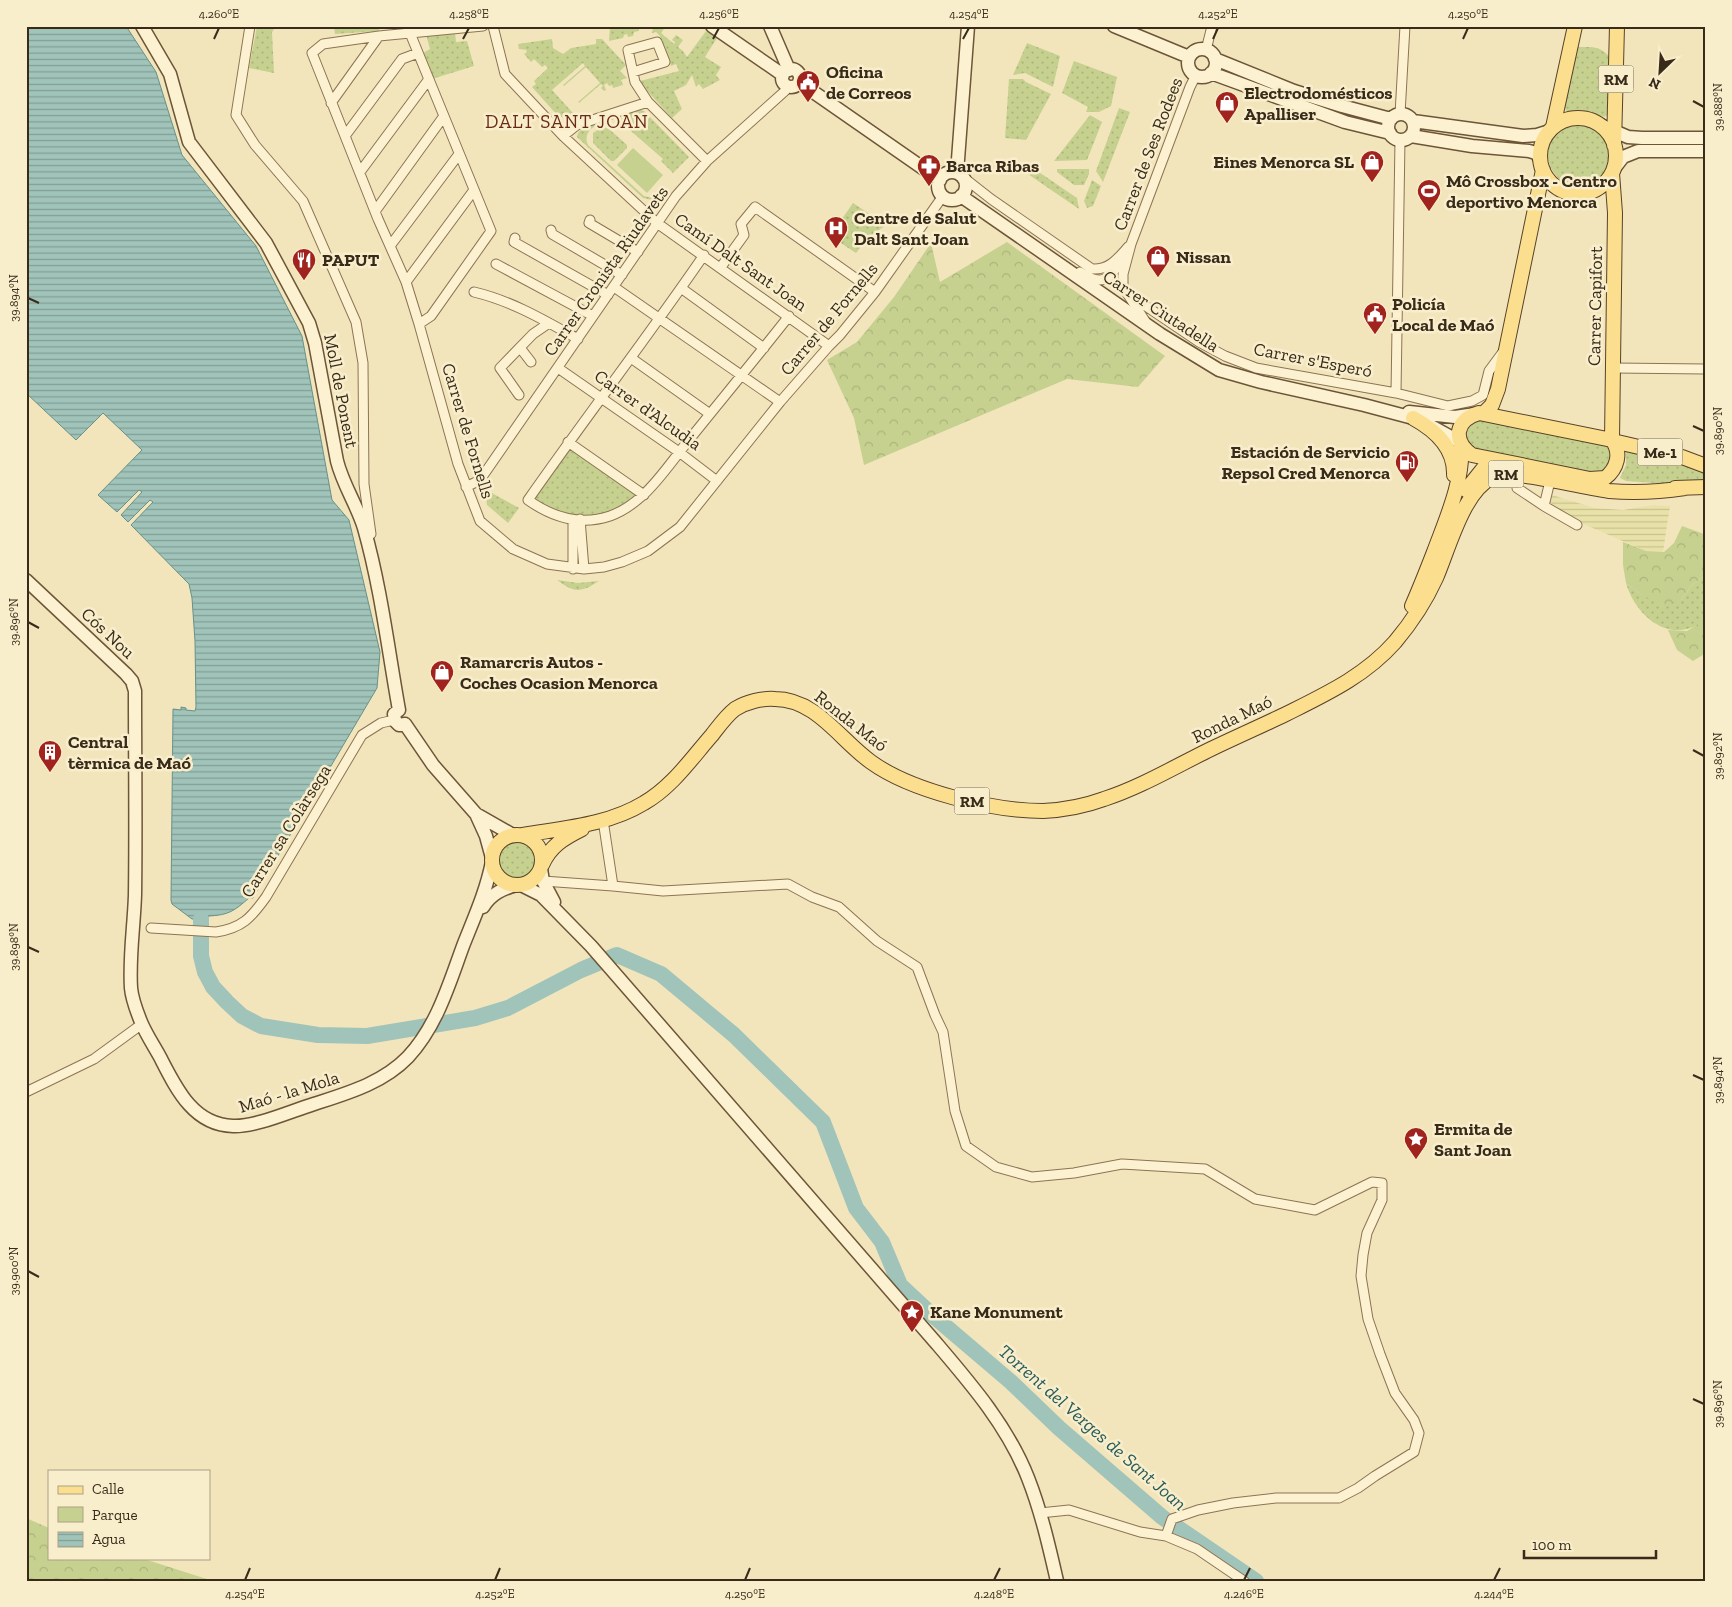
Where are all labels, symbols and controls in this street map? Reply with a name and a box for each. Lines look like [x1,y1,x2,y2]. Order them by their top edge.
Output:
text: 4.260°E [199,7,239,21]
text: 4.258°E [449,7,489,21]
text: 4.256°E [699,7,739,21]
text: 4.254°E [949,7,989,21]
text: 4.252°E [1198,7,1238,21]
text: 4.250°E [1448,7,1488,21]
north arrow [1634,48,1684,98]
place label: Oficina de Correos [826,61,912,104]
road number: RM [1598,66,1634,92]
public building icon: Oficina de Correos [795,69,821,103]
text: N [1646,73,1663,93]
street label: Carrer de Ses Rodees [1109,74,1187,234]
place label: Electrodomésticos Apalliser [1244,82,1393,125]
text: 39.888°N [1711,83,1725,131]
shop icon: Electrodomésticos Apalliser [1214,90,1240,124]
district label: DALT SANT JOAN [485,110,649,133]
shop icon: Eines Menorca SL [1359,149,1385,183]
place label: Eines Menorca SL [1213,151,1354,173]
pharmacy icon: Barca Ribas [916,153,942,187]
place label: Barca Ribas [946,155,1039,177]
place label: Mô Crossbox - Centro deportivo Menorca [1446,170,1617,213]
sports icon: Mô Crossbox - Centro deportivo Menorca [1416,178,1442,212]
street label: Carrer Cronista Riudavets [539,182,673,360]
place label: Centre de Salut Dalt Sant Joan [854,207,977,250]
street label: Camí Dalt Sant Joan [670,208,812,316]
hospital icon: Centre de Salut Dalt Sant Joan [823,215,849,249]
shop icon: Nissan [1145,244,1171,278]
place label: Nissan [1176,246,1231,268]
street label: Carrer Capifort [1583,246,1607,366]
restaurant icon: PAPUT [291,247,317,281]
place label: PAPUT [322,249,380,271]
street label: Carrer de Fornells [775,258,883,380]
street label: Carrer Ciutadella [1099,265,1223,357]
text: 39.894°N [7,274,21,322]
place label: Policía Local de Maó [1392,293,1495,336]
public building icon: Policía Local de Maó [1362,301,1388,335]
street label: Moll de Ponent [319,332,363,450]
street label: Carrer s'Esperó [1252,338,1374,382]
street label: Carrer de Fornells [437,361,499,501]
street label: Carrer d'Alcudia [590,365,706,455]
text: 39.890°N [1711,407,1725,455]
road number: Me-1 [1638,438,1682,466]
place label: Estación de Servicio Repsol Cred Menorca [1221,441,1391,484]
fuel station icon: Estación de Servicio Repsol Cred Menorca [1394,449,1420,483]
road number: RM [1488,460,1524,488]
text: 39.896°N [7,598,21,646]
street label: Cós Nou [77,603,139,663]
place label: Ramarcris Autos - Coches Ocasion Menorca [460,651,658,694]
shop icon: Ramarcris Autos - Coches Ocasion Menorca [429,659,455,693]
street label: Ronda Maó [810,686,892,756]
street label: Ronda Maó [1188,690,1276,748]
place label: Central tèrmica de Maó [68,731,191,774]
text: 39.892°N [1711,732,1725,780]
building icon: Central tèrmica de Maó [37,739,63,773]
street label: Carrer sa Colàrsega [236,760,336,902]
road number: RM [954,788,990,814]
text: 39.898°N [7,923,21,971]
text: 39.894°N [1711,1056,1725,1104]
street label: Maó - la Mola [236,1066,342,1118]
place label: Ermita de Sant Joan [1434,1118,1513,1161]
place icon: Ermita de Sant Joan [1403,1126,1429,1160]
text: 39.900°N [7,1247,21,1295]
place icon: Kane Monument [899,1299,925,1333]
place label: Kane Monument [930,1301,1064,1323]
water label: Torrent del Verges de Sant Joan [994,1339,1191,1515]
text: 39.896°N [1711,1380,1725,1428]
legend [48,1470,210,1560]
text: Calle [92,1480,124,1498]
text: Parque [92,1506,138,1524]
scale bar [1524,1527,1657,1559]
text: Agua [92,1530,125,1548]
text: 100 m [1532,1536,1571,1554]
text: 4.254°E [225,1587,265,1601]
text: 4.252°E [475,1587,515,1601]
text: 4.250°E [725,1587,765,1601]
text: 4.248°E [974,1587,1014,1601]
text: 4.246°E [1224,1587,1264,1601]
text: 4.244°E [1474,1587,1514,1601]

